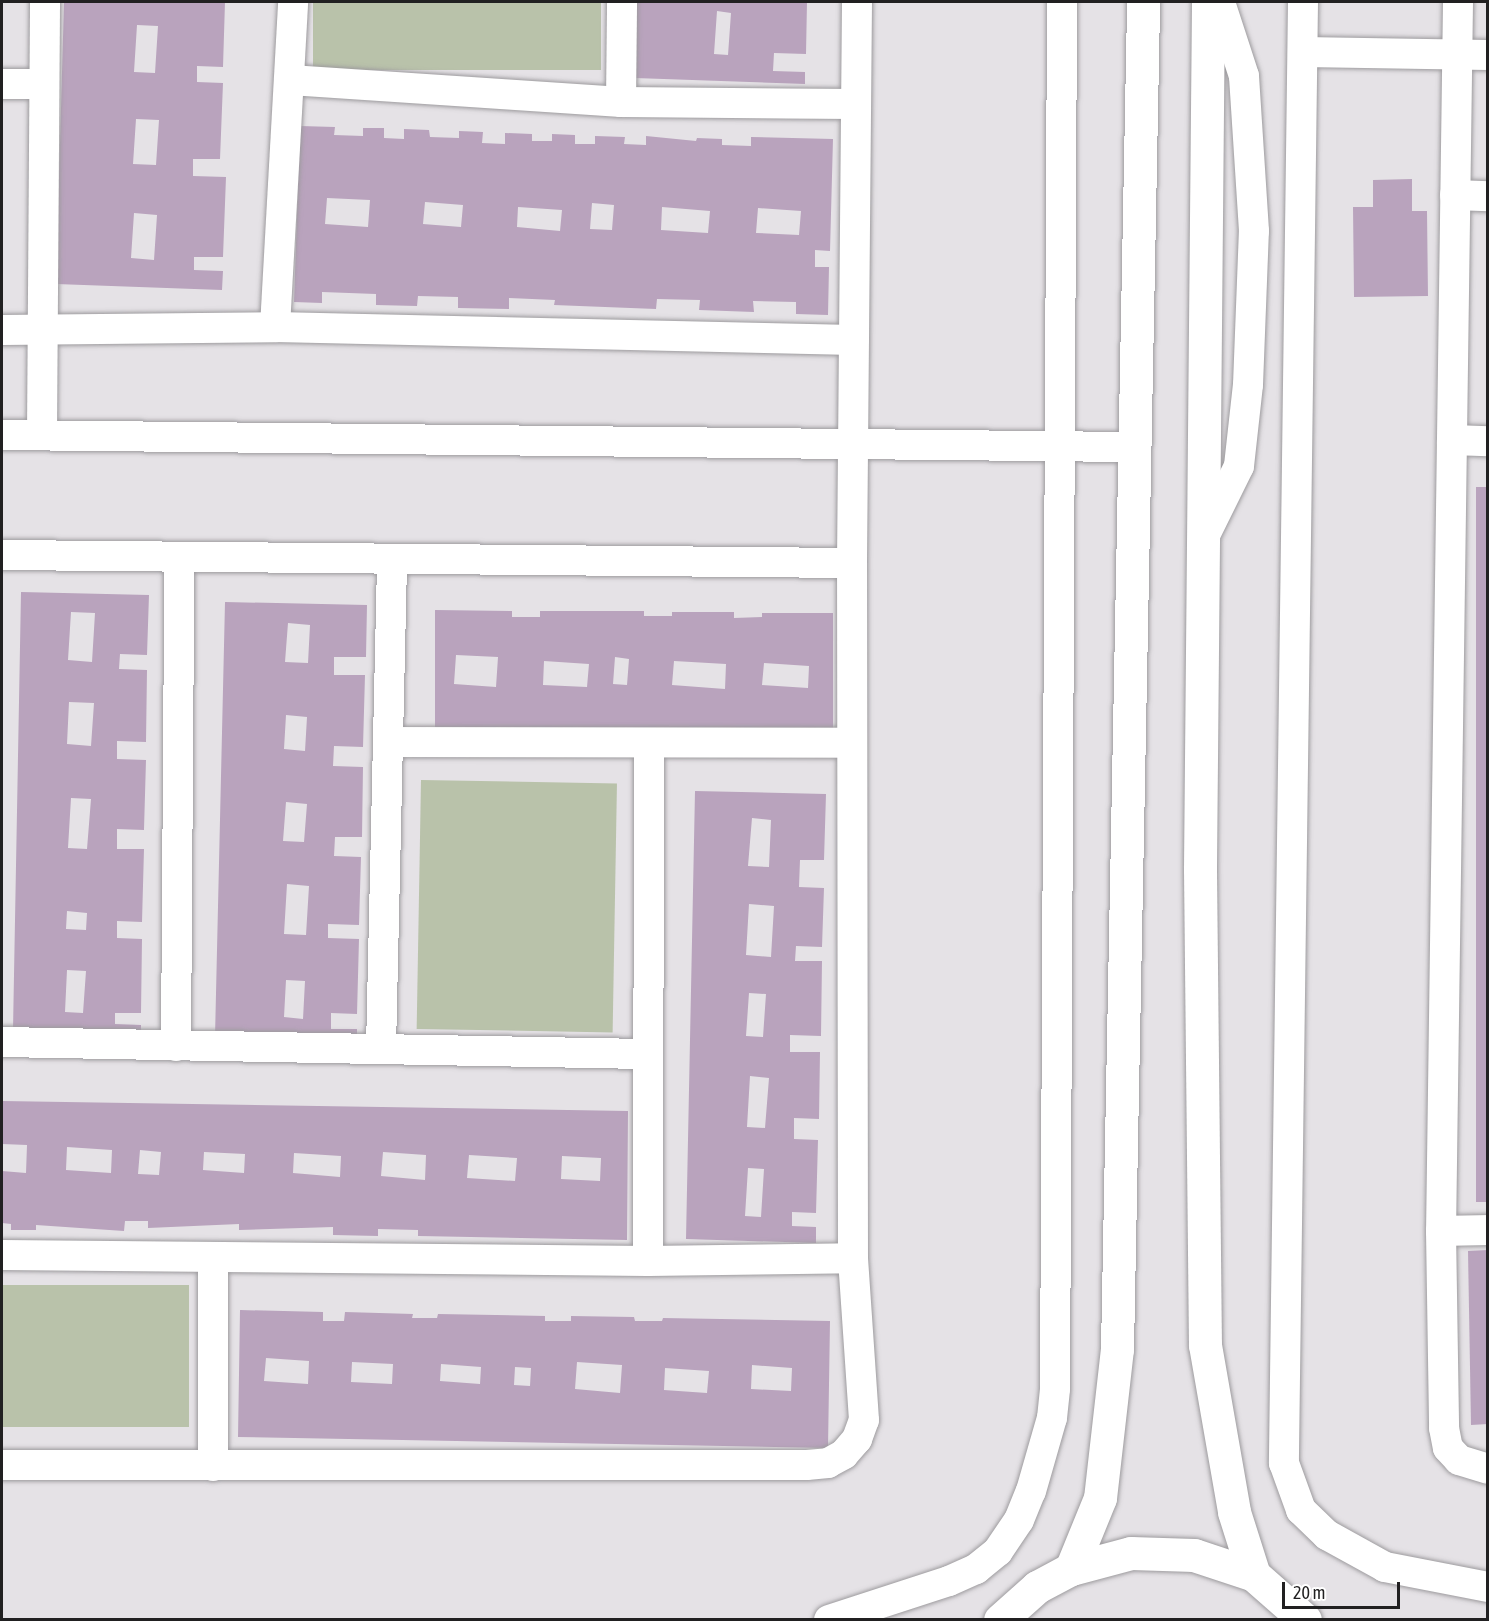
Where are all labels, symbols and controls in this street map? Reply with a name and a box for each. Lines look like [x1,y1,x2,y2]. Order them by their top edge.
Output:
scale bar [1285,1570,1404,1608]
text: 20 m [1293,1582,1325,1603]

